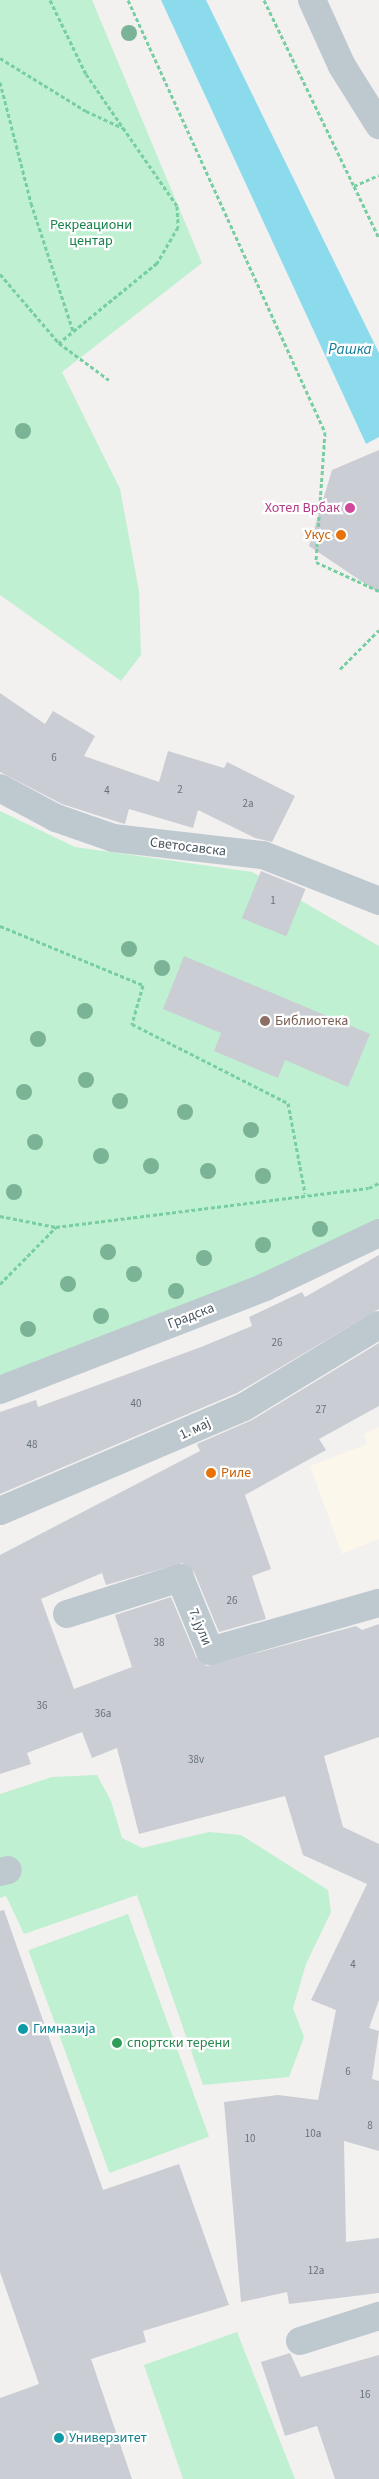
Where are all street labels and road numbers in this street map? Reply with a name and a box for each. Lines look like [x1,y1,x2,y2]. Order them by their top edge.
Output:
street label: Светосавска [149,834,227,860]
street label: Градска [165,1299,217,1333]
street label: 1. мај [177,1414,213,1444]
street label: 7. јули [185,1606,215,1648]

